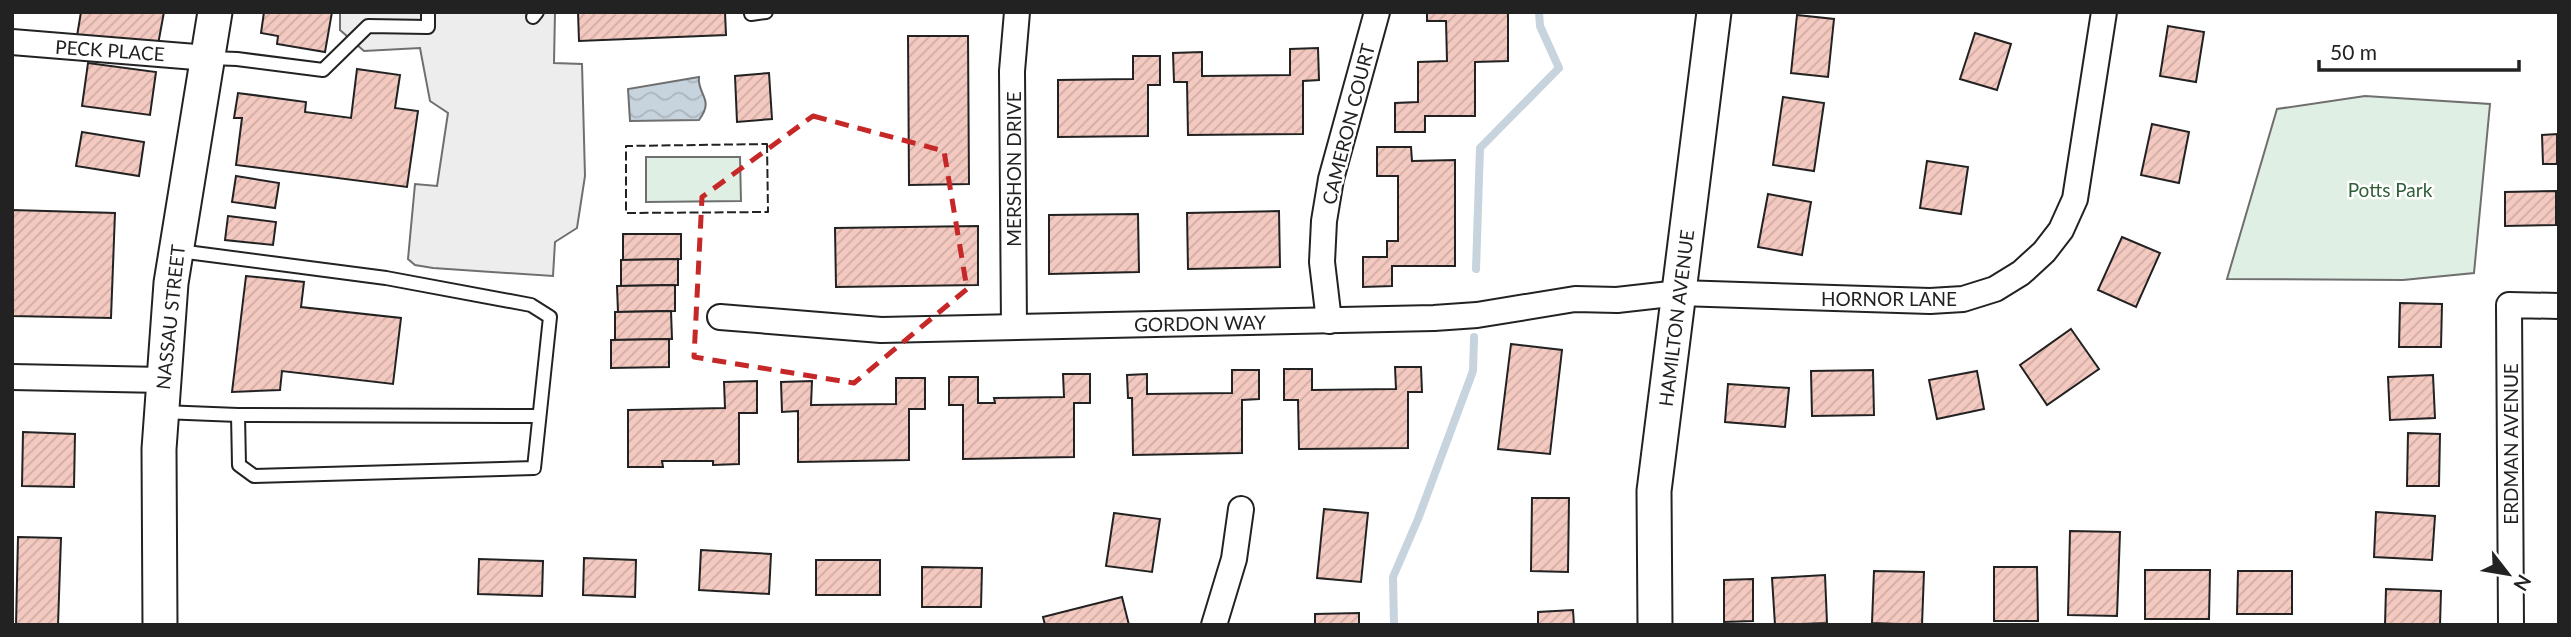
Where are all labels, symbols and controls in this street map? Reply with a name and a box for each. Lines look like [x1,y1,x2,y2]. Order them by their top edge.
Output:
scale bar [2319,28,2518,72]
street label: PECK PLACE [55,35,165,65]
text: 50 m [2330,39,2377,64]
street label: CAMERON COURT [1317,41,1379,207]
street label: MERSHON DRIVE [1002,91,1025,247]
park label: Potts Park [2348,178,2433,201]
street label: HAMILTON AVENUE [1654,228,1698,408]
street label: NASSAU STREET [151,243,189,391]
street label: HORNOR LANE [1821,287,1957,310]
street label: GORDON WAY [1134,310,1266,336]
street label: ERDMAN AVENUE [2499,363,2522,525]
north arrow [2473,539,2543,609]
text: N [2509,571,2537,595]

